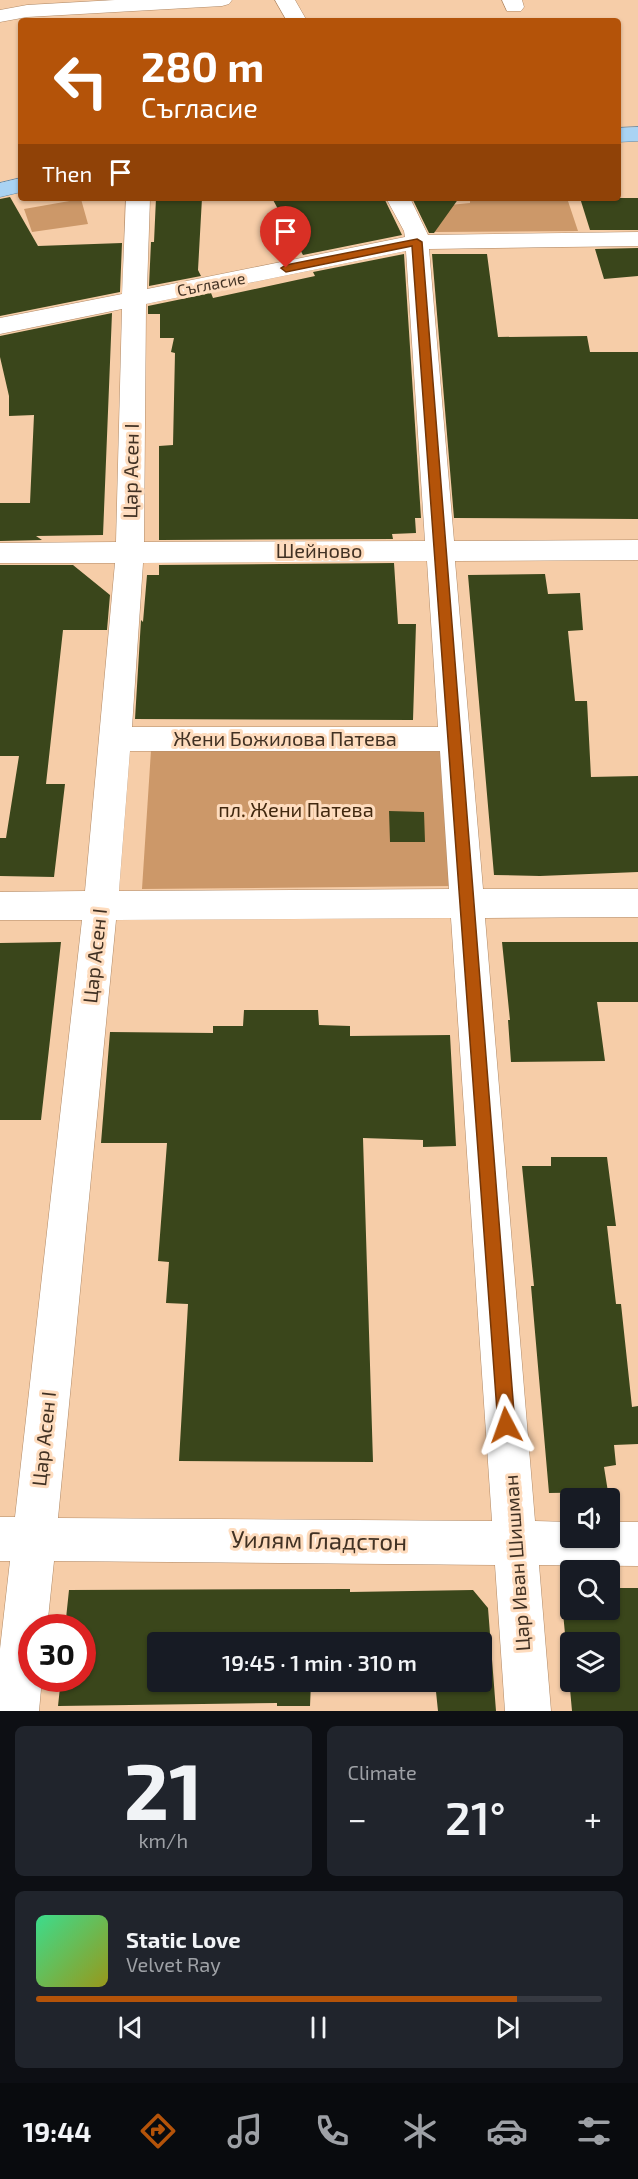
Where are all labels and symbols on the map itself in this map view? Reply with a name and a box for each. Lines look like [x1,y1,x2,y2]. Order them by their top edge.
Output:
pin [260,206,311,268]
street label: Съгласие [175,268,247,299]
street label: Цар Асен I [117,423,143,519]
street label: Шейново [276,538,362,562]
street label: Жени Божилова Патева [173,726,397,750]
park label: пл. Жени Патева [218,797,374,821]
street label: Цар Асен I [77,907,111,1004]
street label: Цар Асен I [26,1390,60,1487]
position arrow [474,1393,538,1457]
street label: Цар Иван Шишман [498,1474,534,1652]
street label: Уилям Гладстон [231,1523,407,1556]
speed limit sign: 30 [18,1614,96,1692]

